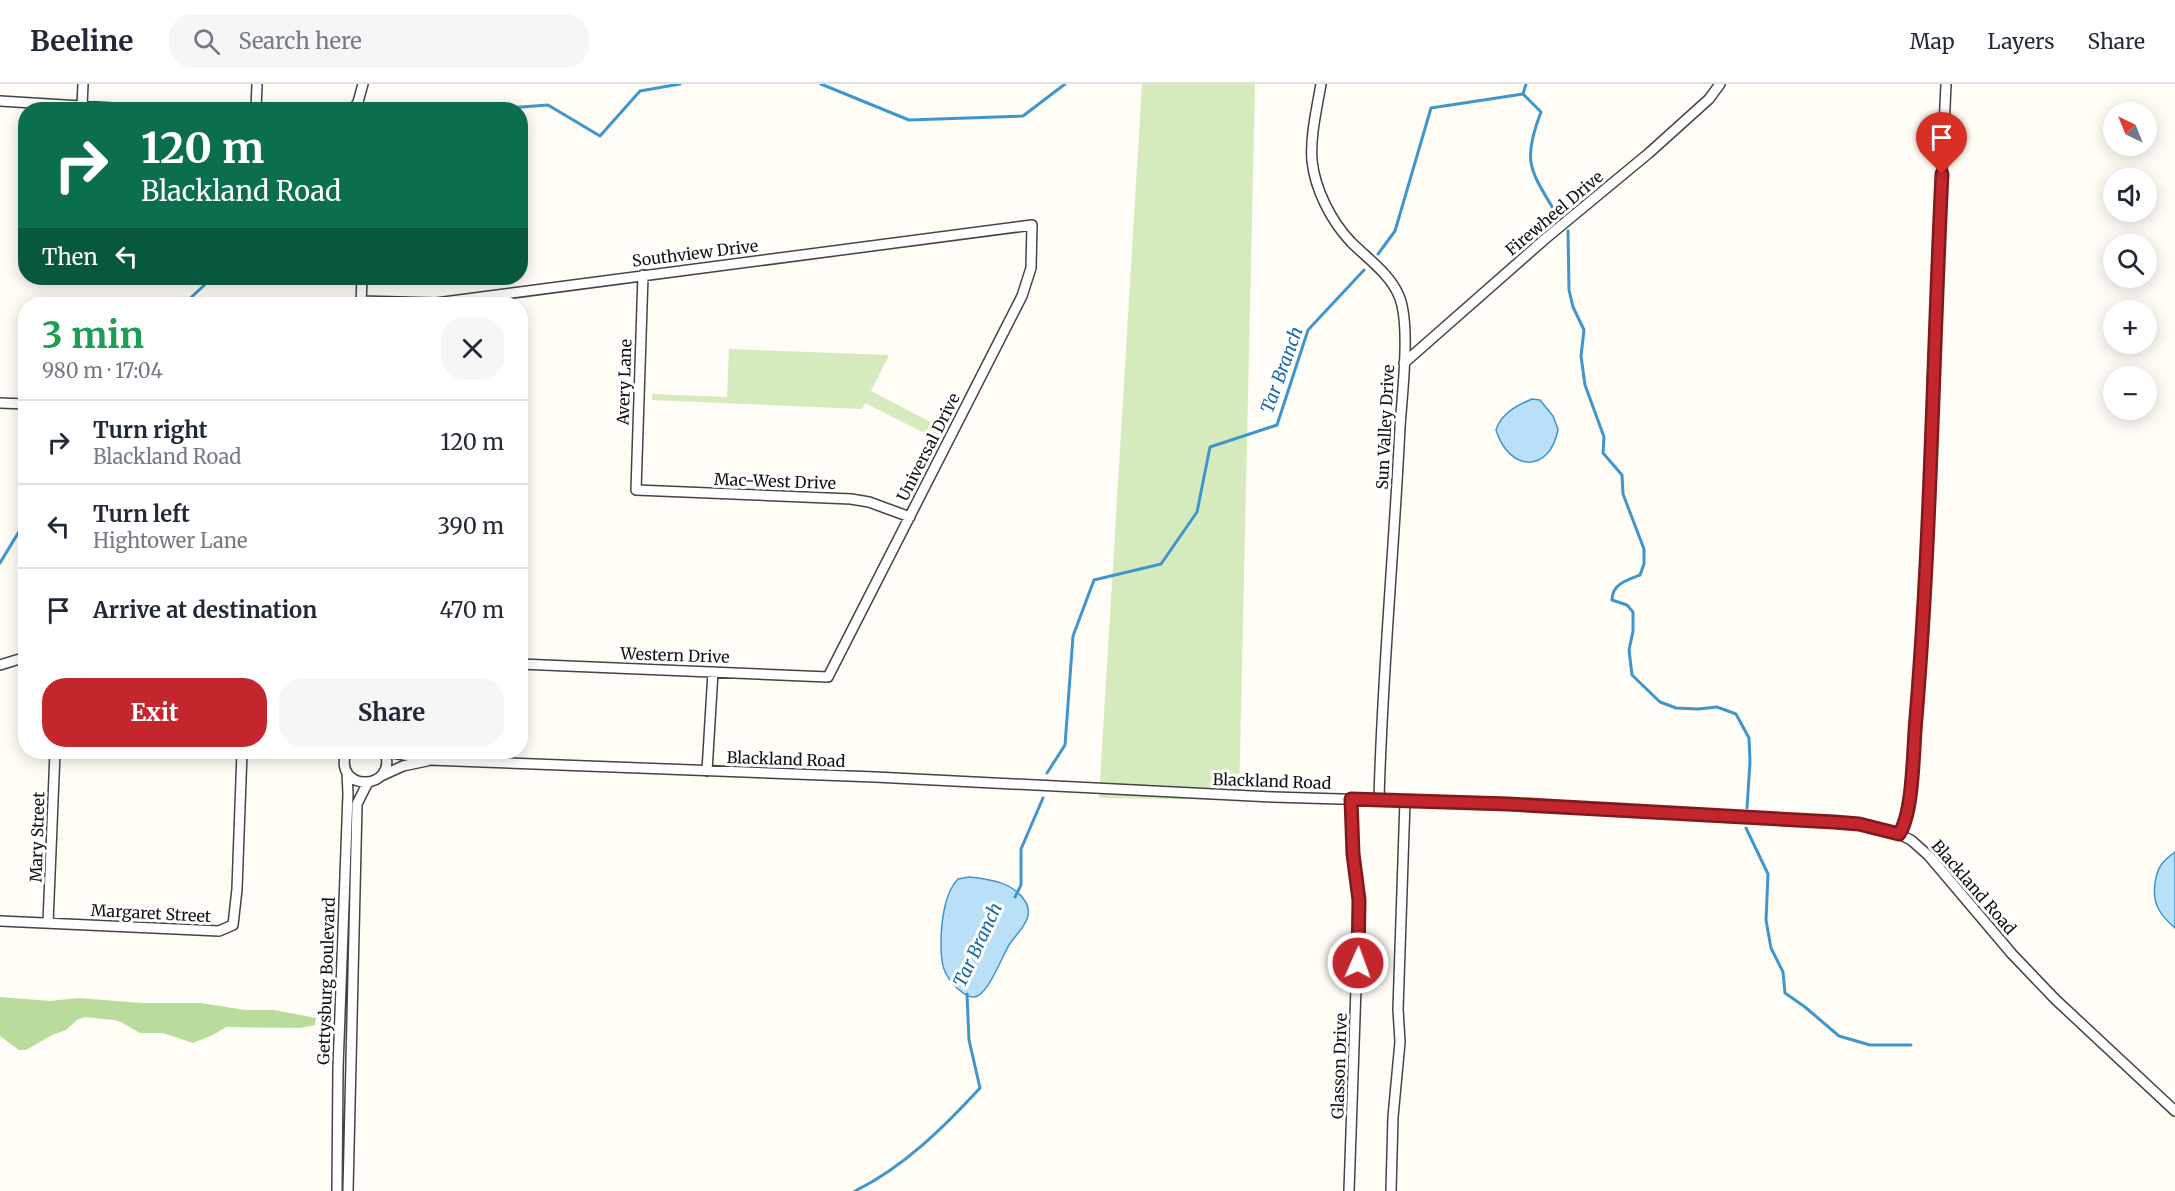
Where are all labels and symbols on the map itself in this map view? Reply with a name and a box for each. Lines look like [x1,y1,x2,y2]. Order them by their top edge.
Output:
north arrow [2103,102,2157,156]
pin [1916,112,1967,174]
street label: Firewheel Drive [1501,166,1607,260]
street label: Southview Drive [631,235,759,271]
water label: Tar Branch [1255,323,1308,416]
street label: Avery Lane [612,339,635,426]
street label: Sun Valley Drive [1372,364,1398,490]
street label: Universal Drive [892,390,964,504]
street label: Mac-West Drive [714,469,836,493]
street label: Western Drive [619,643,730,667]
street label: Blackland Road [726,747,846,771]
street label: Blackland Road [1212,769,1332,793]
street label: Mary Street [25,791,49,883]
street label: Blackland Road [1928,836,2021,939]
street label: Gettysburg Boulevard [313,897,339,1065]
water label: Tar Branch [948,899,1007,991]
street label: Margaret Street [90,900,212,926]
position arrow [1326,931,1390,995]
street label: Glasson Drive [1327,1013,1351,1119]

